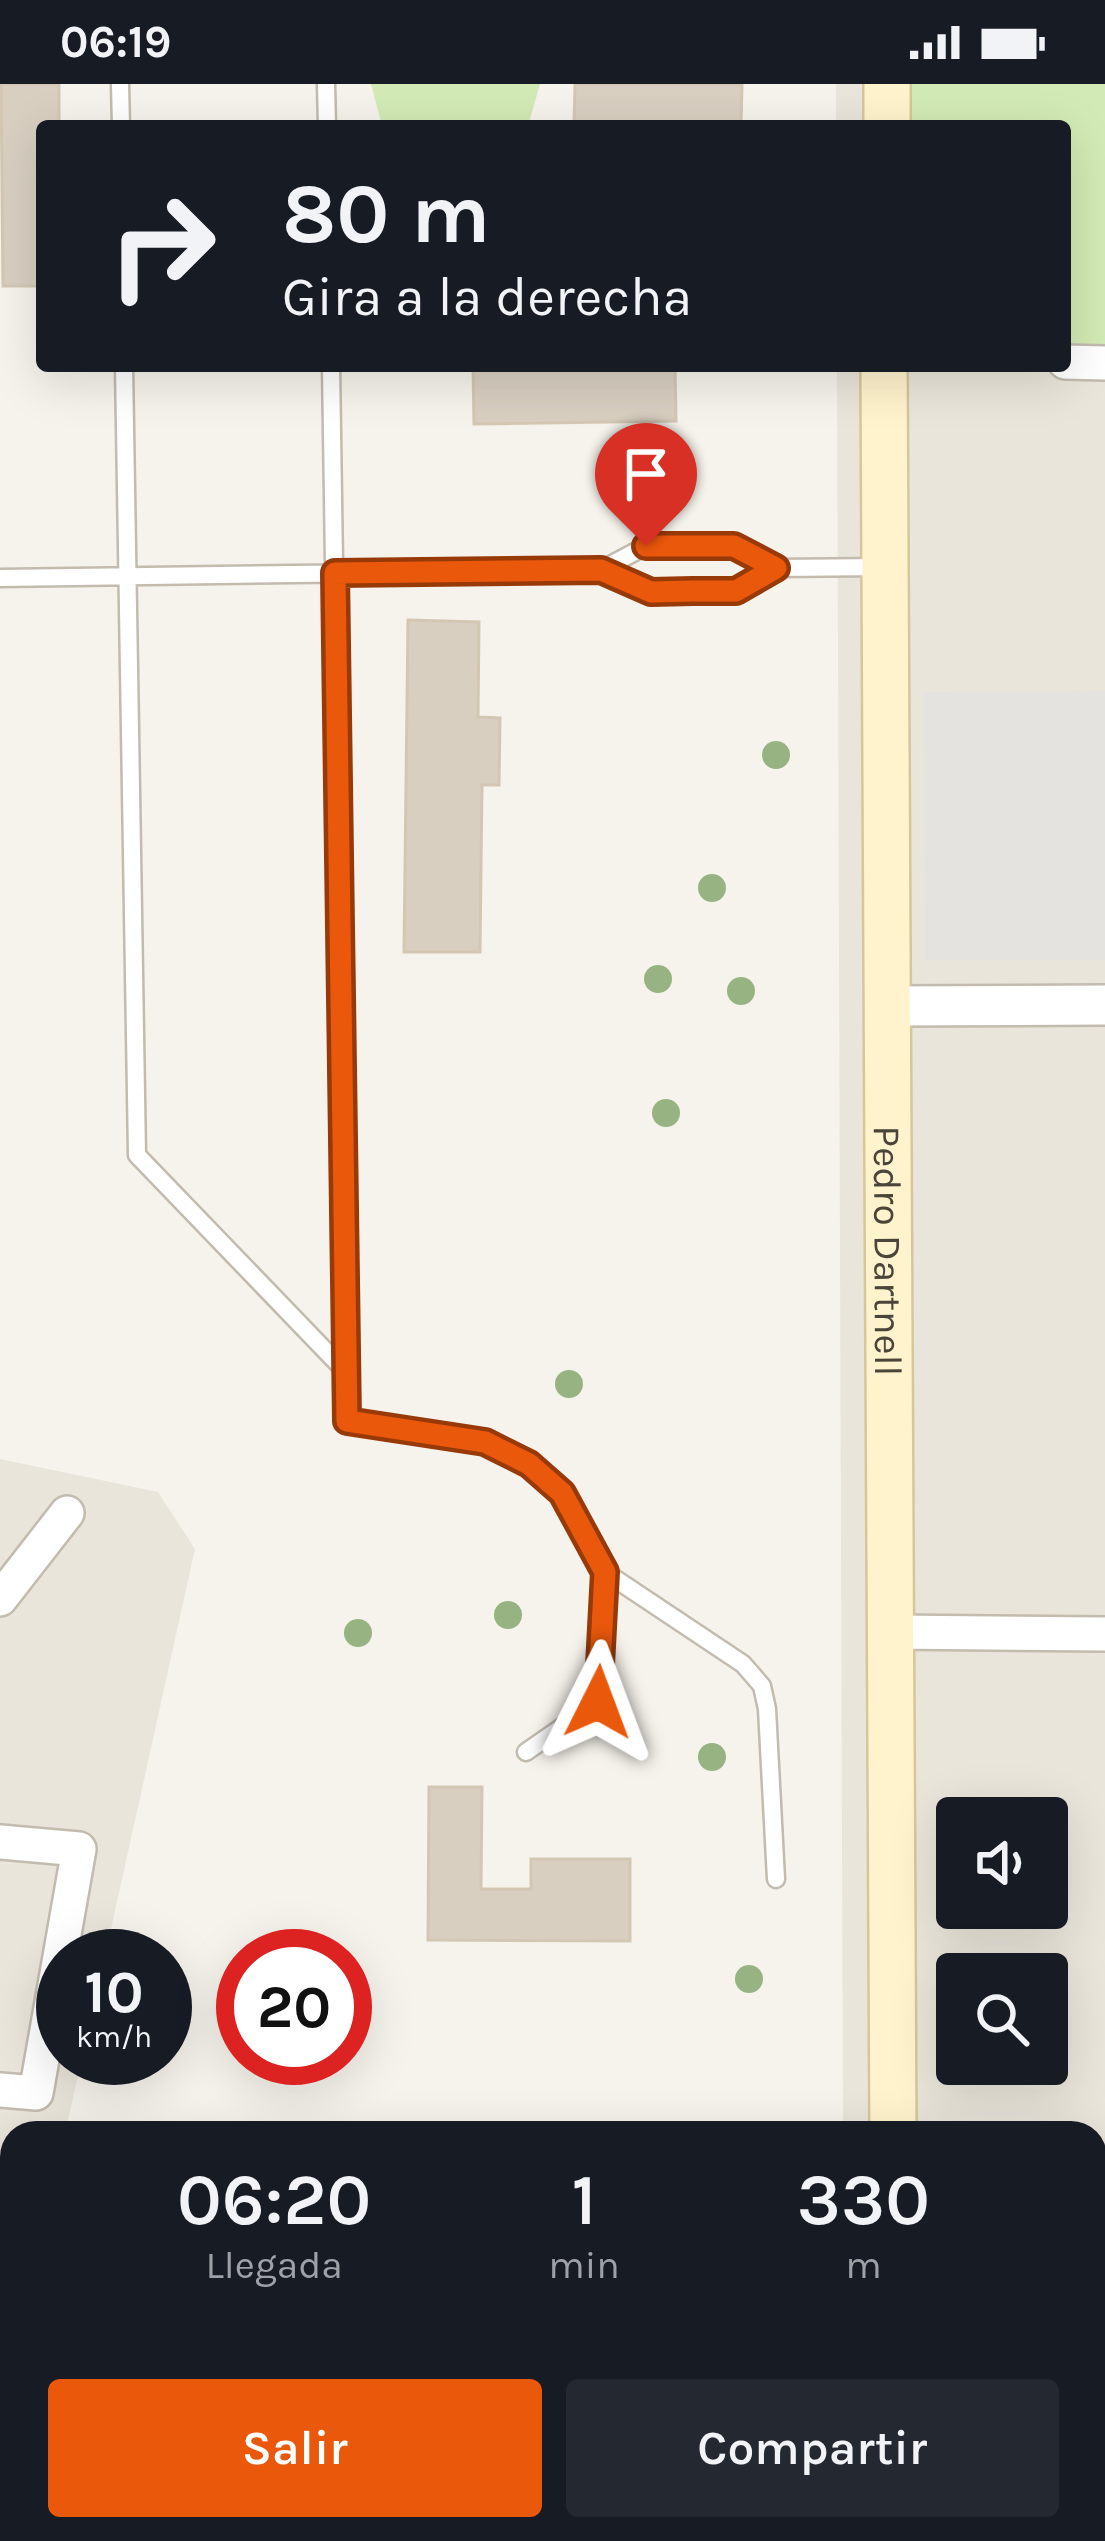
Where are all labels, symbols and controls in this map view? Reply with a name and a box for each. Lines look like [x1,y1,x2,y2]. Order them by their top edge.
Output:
text: 06:19 [60,16,171,68]
text: 80 m [282,165,490,263]
icon: right [84,168,240,324]
text: Gira a la derecha [282,265,692,329]
pin [595,423,697,546]
icon: arrive [613,441,679,507]
street label: Pedro Dartnell [864,1125,911,1377]
position arrow [535,1639,661,1765]
map controls [936,1797,1068,2085]
button: sound [936,1797,1068,1929]
speed limit sign: 20 [216,1929,372,2085]
button: search [936,1953,1068,2085]
text: 10 [84,1957,144,2027]
text: km/h [76,2019,152,2055]
text: 06:20 [177,2158,371,2242]
text: 1 [571,2158,597,2242]
text: 330 [797,2158,930,2242]
text: Llegada [205,2242,343,2288]
text: min [548,2242,620,2288]
text: m [845,2242,882,2288]
button: Salir [48,2379,542,2517]
button: Compartir [566,2379,1059,2517]

